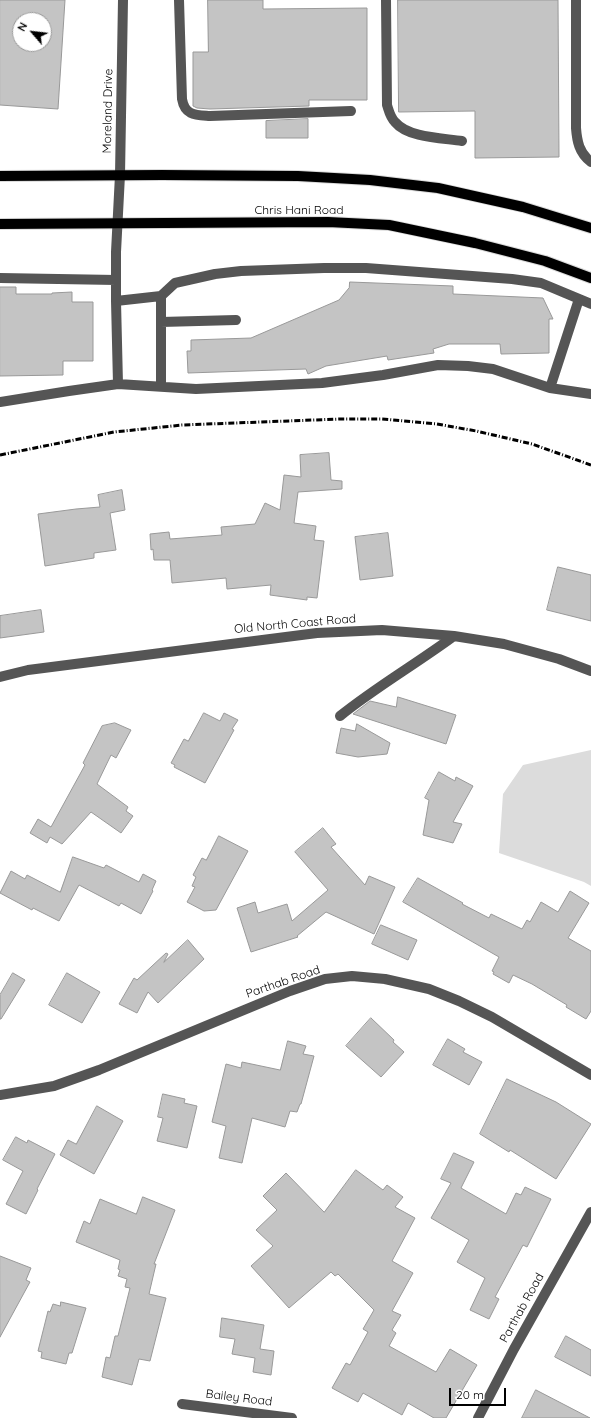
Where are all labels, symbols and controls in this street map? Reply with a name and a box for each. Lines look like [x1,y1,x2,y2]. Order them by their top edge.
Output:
north arrow [12,12,52,52]
text: N [14,20,30,34]
street label: Moreland Drive [100,69,116,153]
street label: Chris Hani Road [254,203,344,217]
street label: Old North Coast Road [233,612,357,636]
street label: Parthab Road [244,963,322,1001]
street label: Parthab Road [497,1271,547,1345]
scale bar [451,1380,508,1406]
street label: Bailey Road [205,1387,273,1409]
text: 20 m [456,1387,484,1402]

